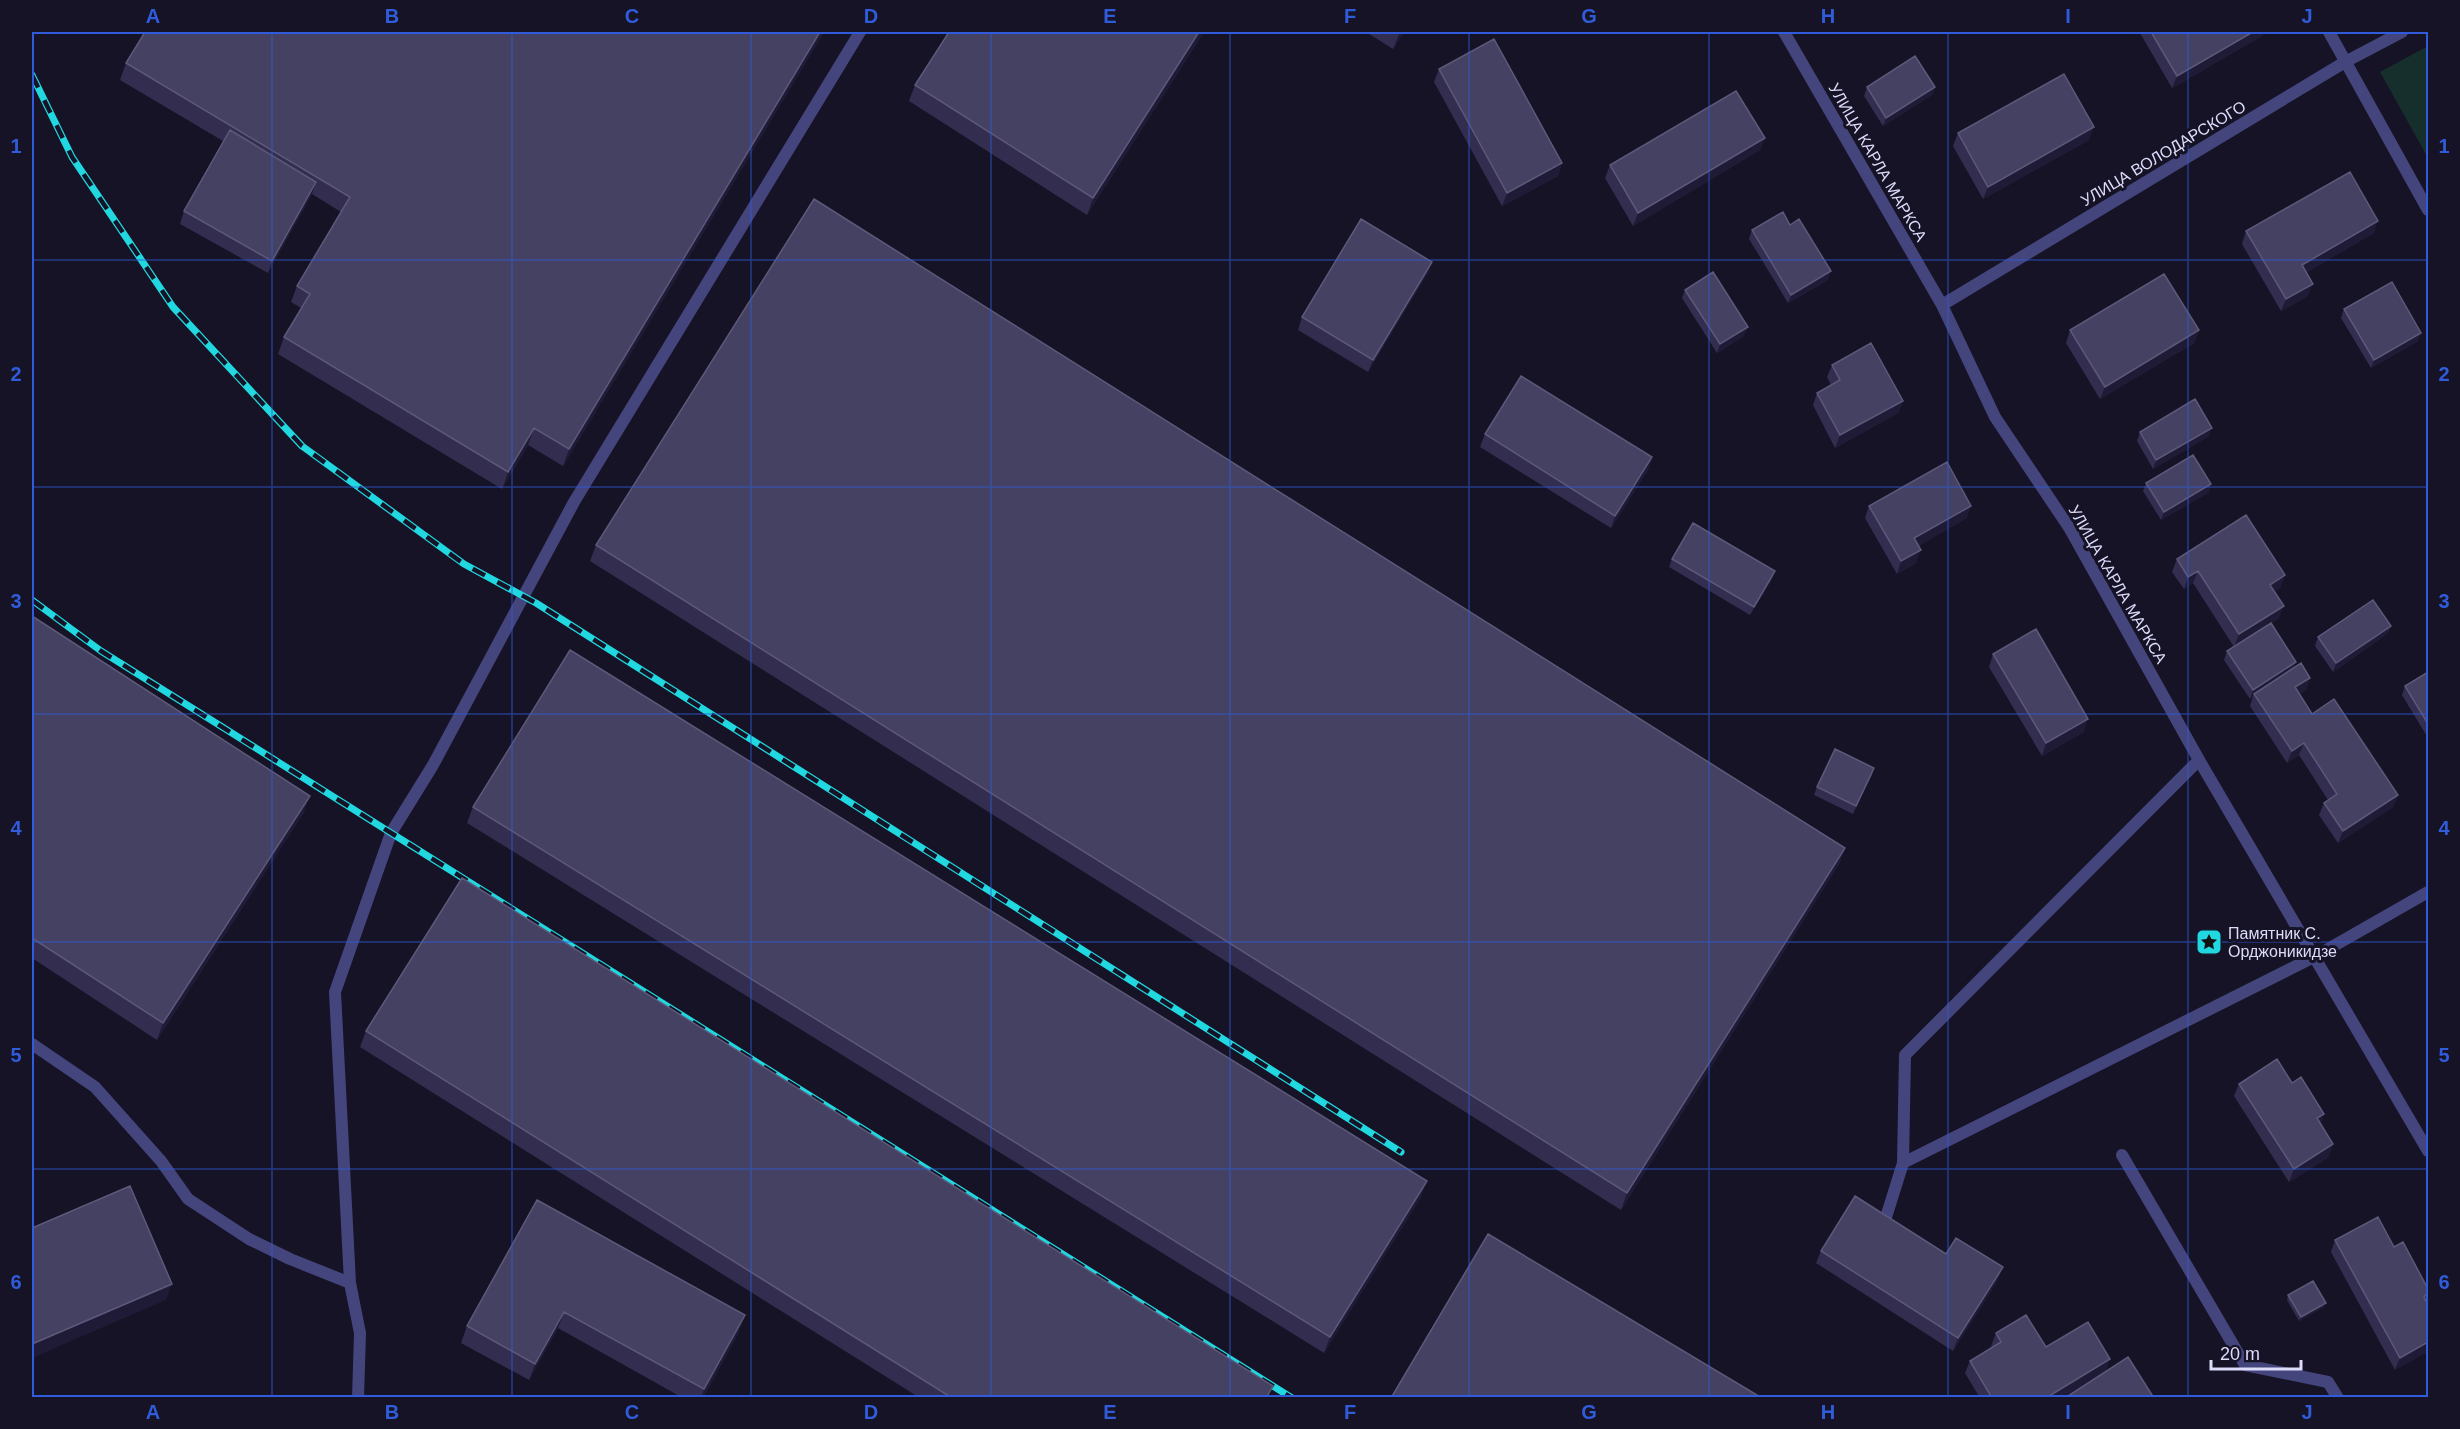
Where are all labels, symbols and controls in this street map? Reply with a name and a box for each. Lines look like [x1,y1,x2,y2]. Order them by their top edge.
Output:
text: A [146,5,160,27]
text: B [385,5,399,27]
text: C [625,5,639,27]
text: D [864,5,878,27]
text: E [1103,5,1117,27]
text: F [1344,5,1356,27]
text: G [1581,5,1597,27]
text: H [1821,5,1835,27]
text: I [2065,5,2071,27]
text: J [2301,5,2313,27]
street label: УЛИЦА КАРЛА МАРКСА [1825,80,1930,245]
street label: УЛИЦА ВОЛОДАРСКОГО [2078,97,2249,209]
text: 1 [10,135,22,157]
text: 1 [2438,135,2450,157]
text: 2 [10,363,22,385]
text: 2 [2438,363,2450,385]
street label: УЛИЦА КАРЛА МАРКСА [2065,502,2170,667]
text: 3 [10,590,22,612]
text: 3 [2438,590,2450,612]
text: 4 [10,817,22,839]
text: 4 [2438,817,2450,839]
place label: Памятник С. Орджоникидзе [2228,925,2337,960]
place icon: Памятник С. Орджоникидзе [2194,927,2224,957]
text: 5 [10,1044,22,1066]
text: 5 [2438,1044,2450,1066]
text: 6 [10,1271,22,1293]
text: 6 [2438,1271,2450,1293]
scale bar [2211,1333,2301,1371]
text: 20 m [2220,1344,2260,1364]
text: A [146,1401,160,1423]
text: B [385,1401,399,1423]
text: C [625,1401,639,1423]
text: D [864,1401,878,1423]
text: E [1103,1401,1117,1423]
text: F [1344,1401,1356,1423]
text: G [1581,1401,1597,1423]
text: H [1821,1401,1835,1423]
text: I [2065,1401,2071,1423]
text: J [2301,1401,2313,1423]

